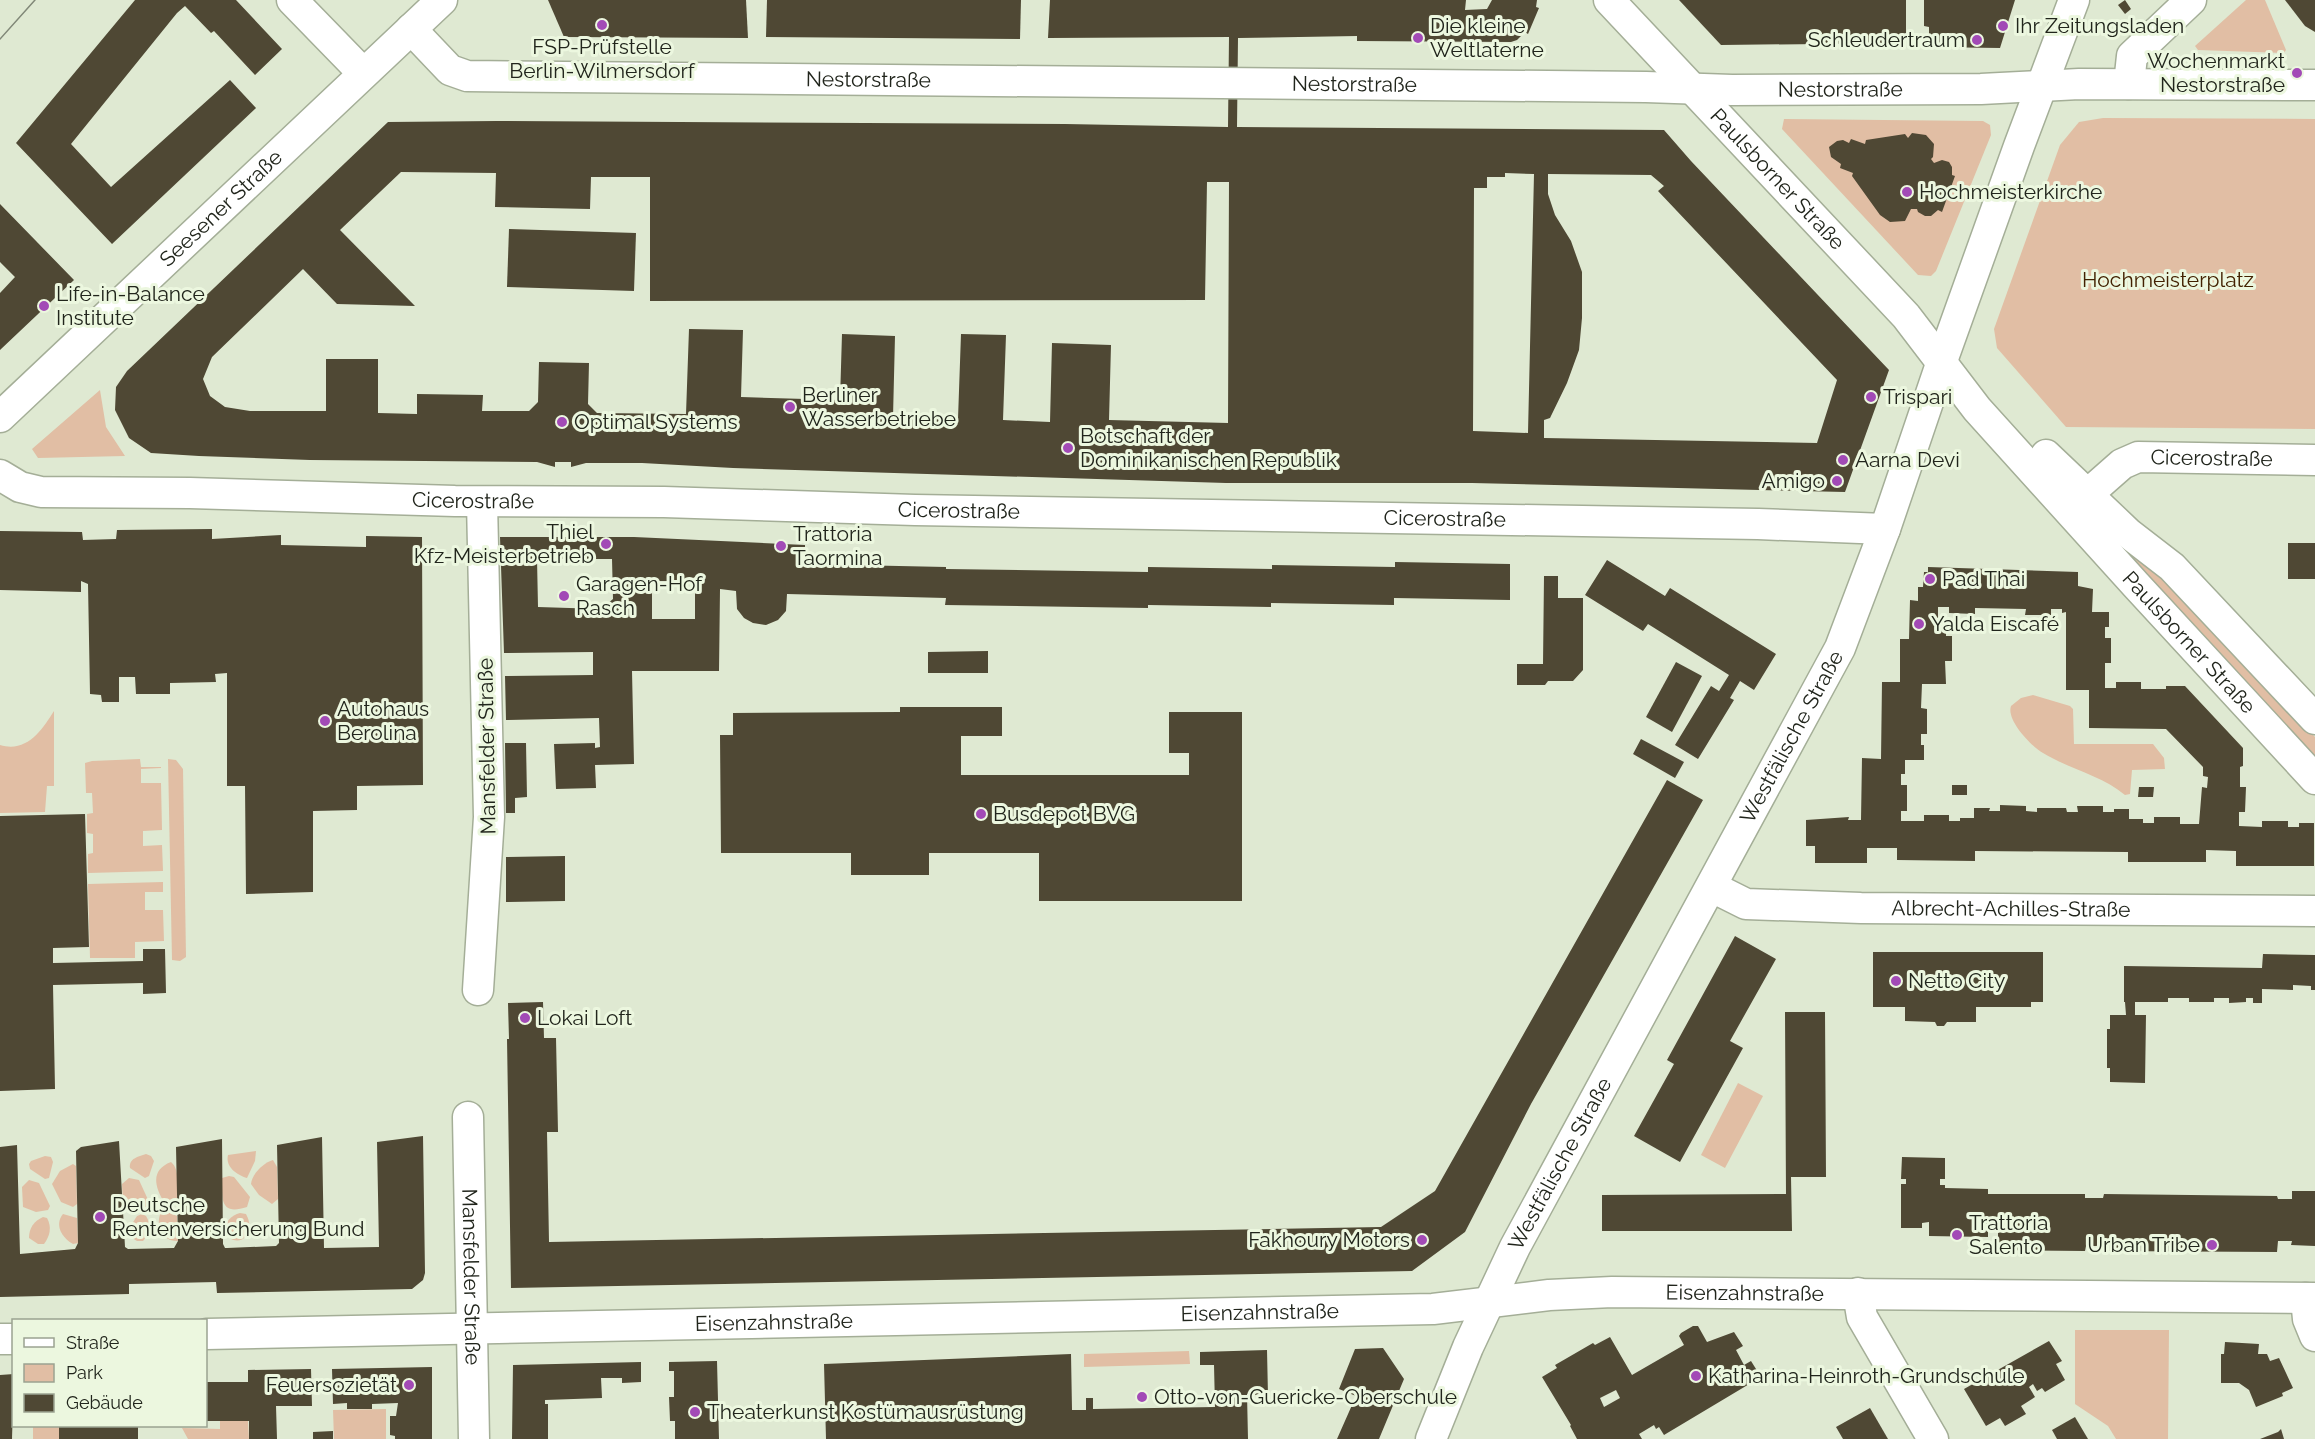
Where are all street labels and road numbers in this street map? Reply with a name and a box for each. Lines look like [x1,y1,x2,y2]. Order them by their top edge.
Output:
street label: Nestorstraße [806,66,931,92]
street label: Nestorstraße [1292,71,1417,97]
street label: Nestorstraße [1778,76,1903,102]
street label: Paulsborner Straße [1705,103,1850,255]
street label: Seesener Straße [154,144,287,272]
street label: Cicerostraße [2150,444,2273,471]
street label: Cicerostraße [412,487,534,513]
street label: Cicerostraße [897,496,1020,524]
street label: Cicerostraße [1383,505,1506,532]
street label: Paulsborner Straße [2118,566,2261,718]
street label: Westfälische Straße [1734,646,1848,827]
street label: Mansfelder Straße [472,657,501,835]
street label: Albrecht-Achilles-Straße [1891,895,2131,922]
street label: Westfälische Straße [1503,1073,1616,1254]
street label: Mansfelder Straße [457,1188,486,1366]
street label: Eisenzahnstraße [1666,1279,1824,1306]
street label: Eisenzahnstraße [1180,1298,1339,1326]
street label: Eisenzahnstraße [694,1308,853,1336]

